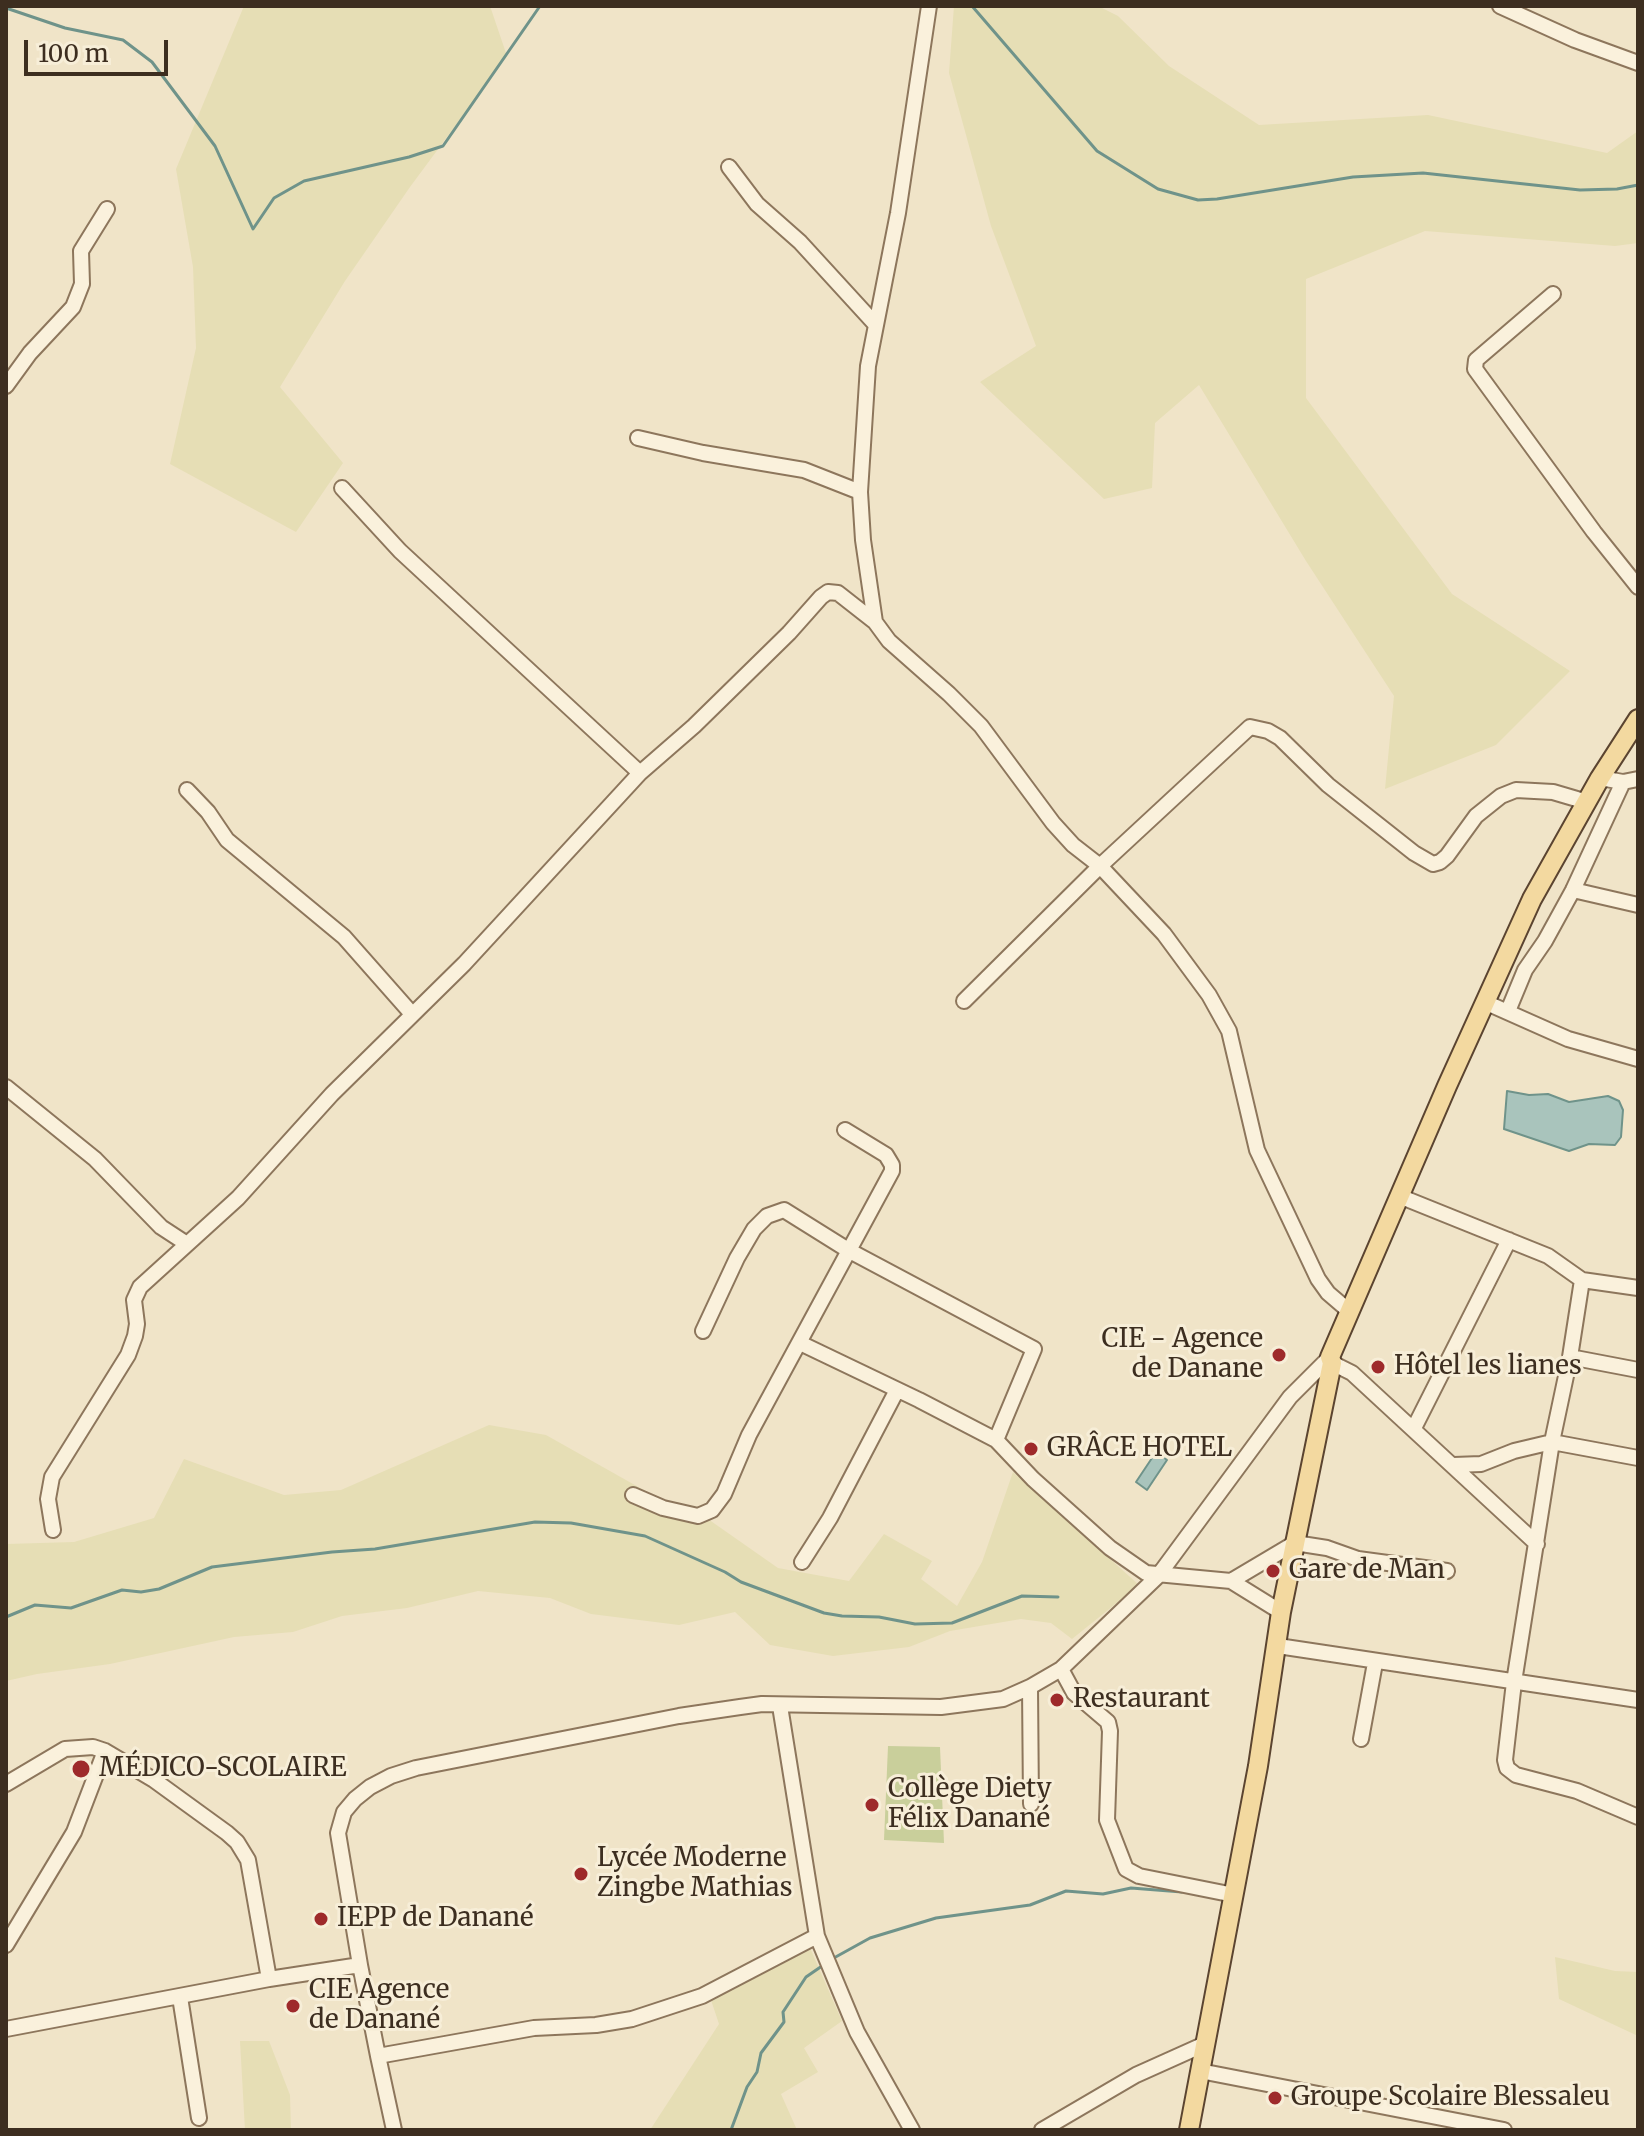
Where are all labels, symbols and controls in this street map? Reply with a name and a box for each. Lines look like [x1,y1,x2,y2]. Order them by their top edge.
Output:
scale bar [28,24,172,74]
text: 100 m [38,38,108,69]
place label: CIE - Agence de Danane [1101,1324,1263,1386]
marker: CIE - Agence de Danane [1270,1346,1288,1364]
place label: Hôtel les lianes [1394,1351,1582,1383]
marker: Hôtel les lianes [1369,1358,1387,1376]
place label: GRÂCE HOTEL [1047,1433,1232,1465]
marker: GRÂCE HOTEL [1022,1440,1040,1458]
place label: Gare de Man [1289,1555,1445,1587]
marker: Gare de Man [1264,1562,1282,1580]
place label: Restaurant [1073,1684,1210,1716]
marker: Restaurant [1048,1691,1066,1709]
place label: MÉDICO-SCOLAIRE [99,1753,347,1785]
marker: MÉDICO-SCOLAIRE [70,1758,92,1780]
place label: Collège Diety Félix Danané [888,1774,1052,1836]
marker: Collège Diety Félix Danané [863,1796,881,1814]
place label: Lycée Moderne Zingbe Mathias [597,1843,792,1904]
marker: Lycée Moderne Zingbe Mathias [572,1865,590,1883]
place label: IEPP de Danané [337,1903,533,1935]
marker: IEPP de Danané [312,1910,330,1928]
place label: CIE Agence de Danané [309,1975,449,2036]
marker: CIE Agence de Danané [284,1997,302,2015]
place label: Groupe Scolaire Blessaleu [1291,2082,1610,2114]
marker: Groupe Scolaire Blessaleu [1266,2089,1284,2107]

